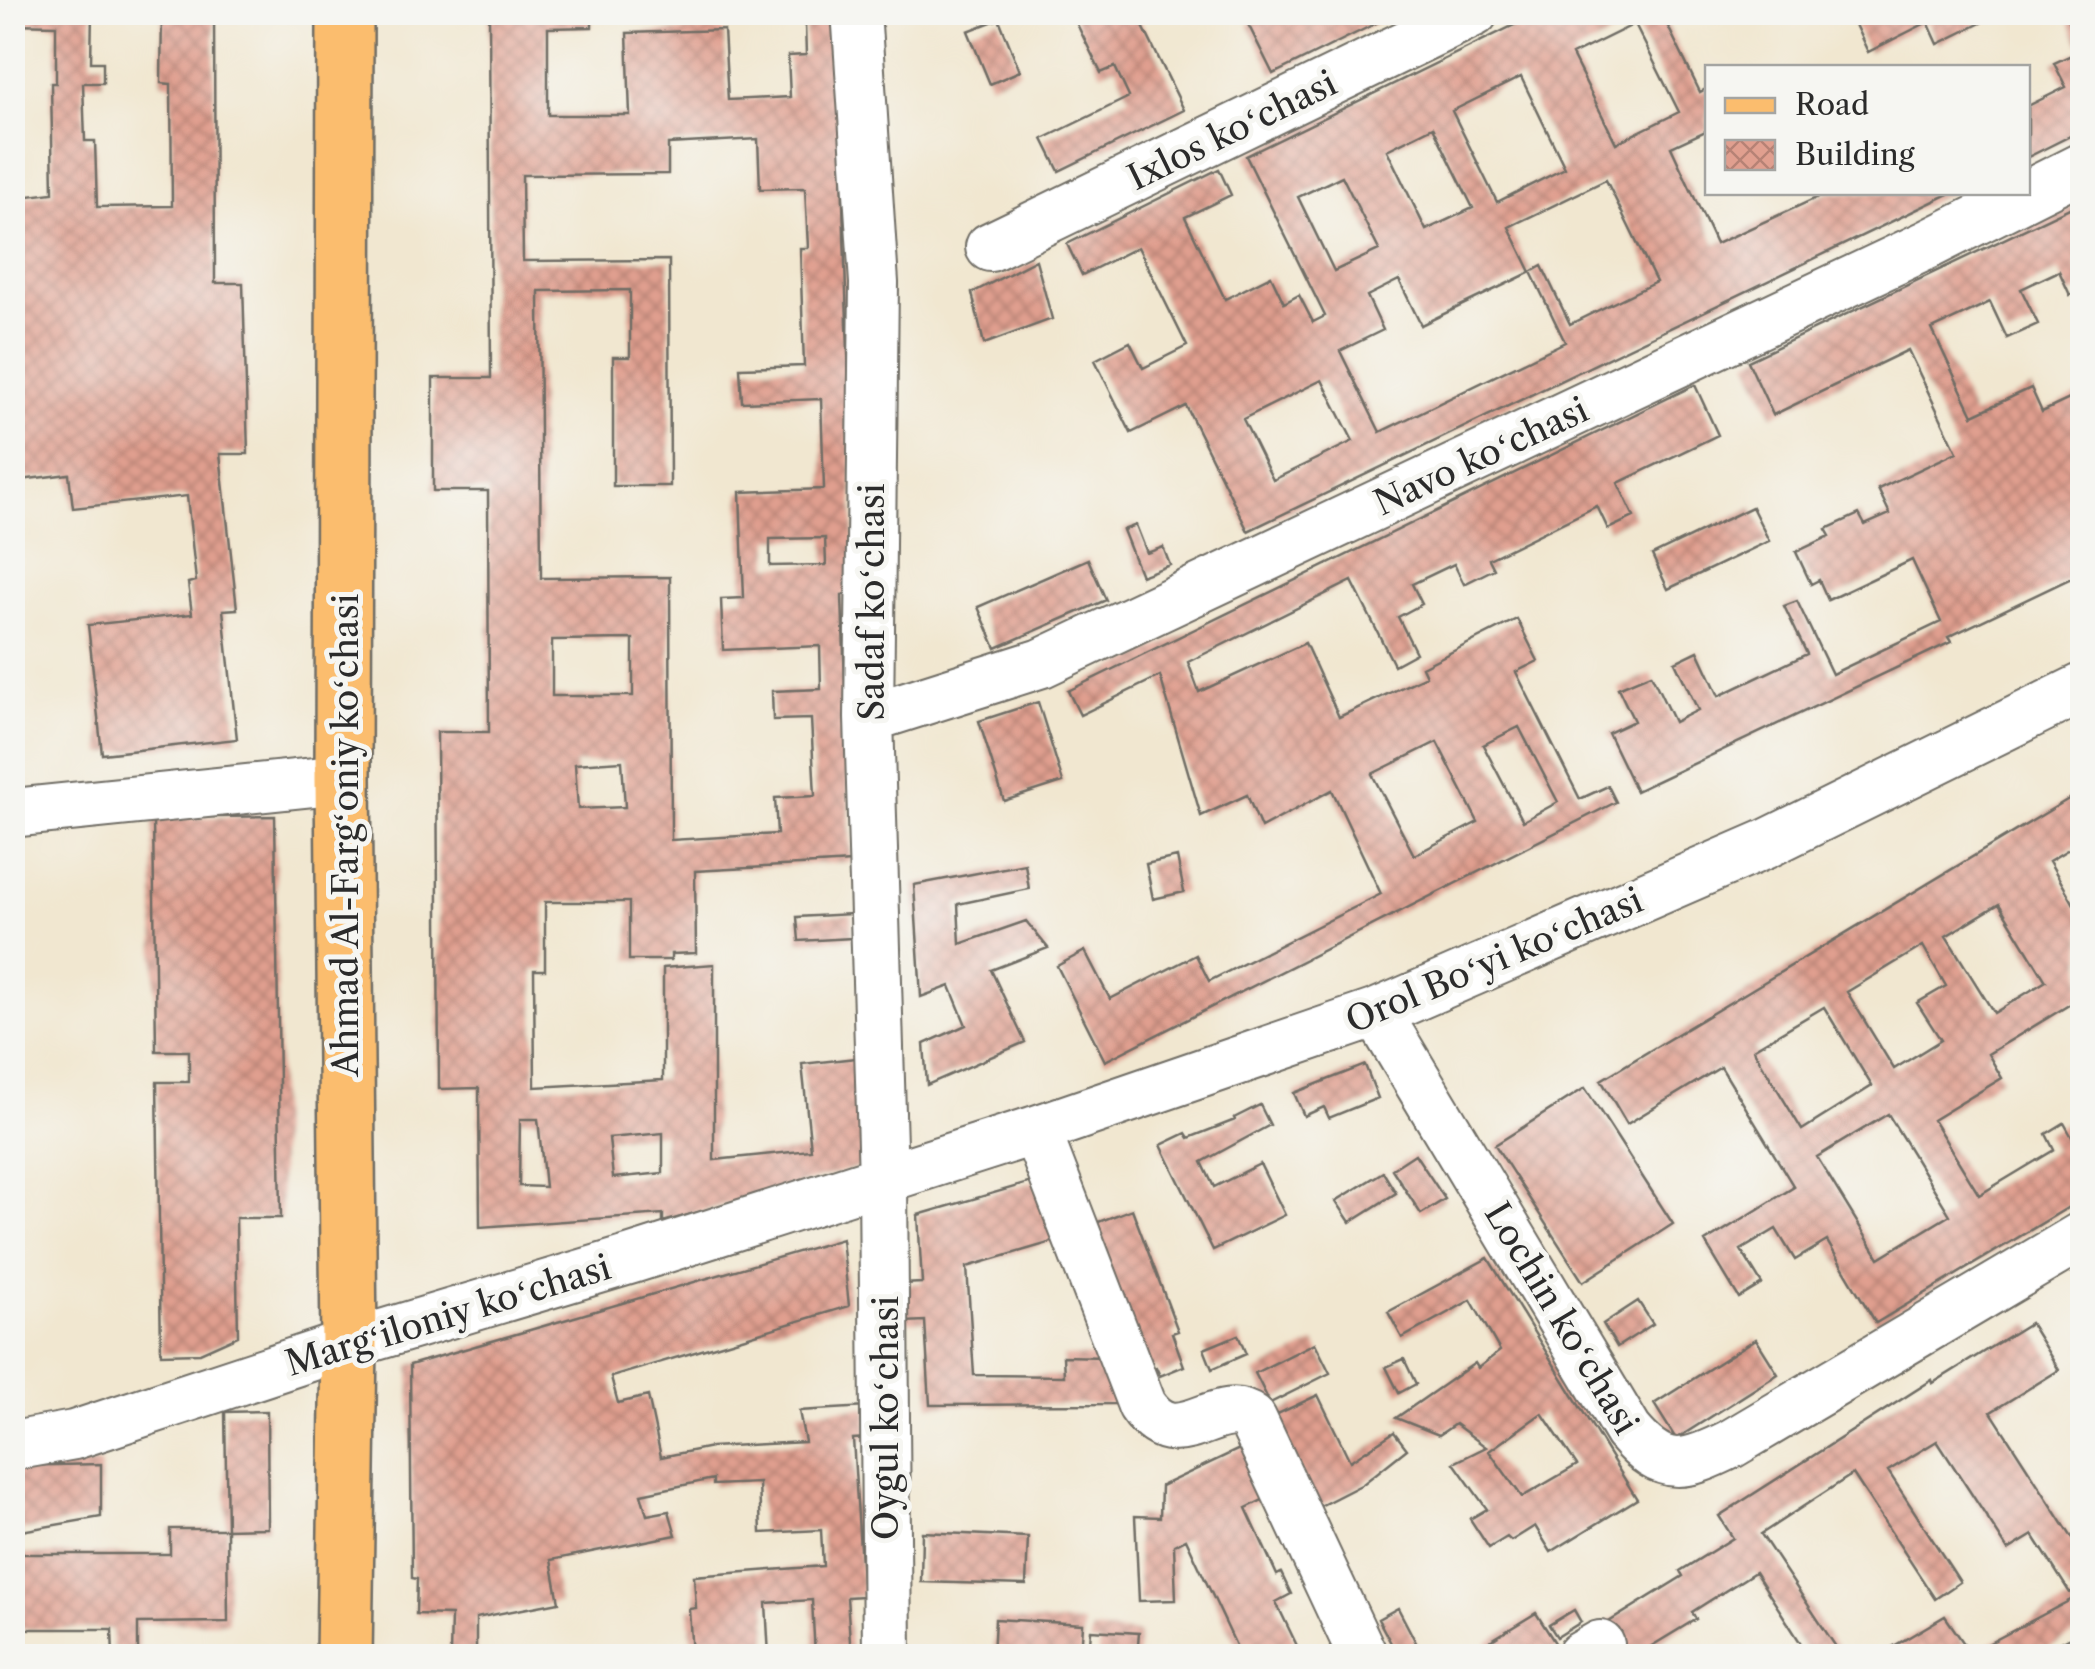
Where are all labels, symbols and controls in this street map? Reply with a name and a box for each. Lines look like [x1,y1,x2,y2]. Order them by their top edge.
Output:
street label: Ixlos koʻchasi [1121,61,1343,199]
legend [1705,65,2030,195]
text: Road [1795,86,1869,123]
text: Building [1795,136,1915,173]
street label: Navo koʻchasi [1367,388,1595,524]
street label: Sadaf koʻchasi [850,483,893,721]
street label: Ahmad Al-Fargʻoniy koʻchasi [324,594,367,1077]
street label: Orol Boʻyi koʻchasi [1339,878,1649,1042]
street label: Lochin koʻchasi [1476,1194,1648,1442]
street label: Margʻiloniy koʻchasi [280,1245,616,1385]
street label: Oygul koʻchasi [864,1296,907,1540]

